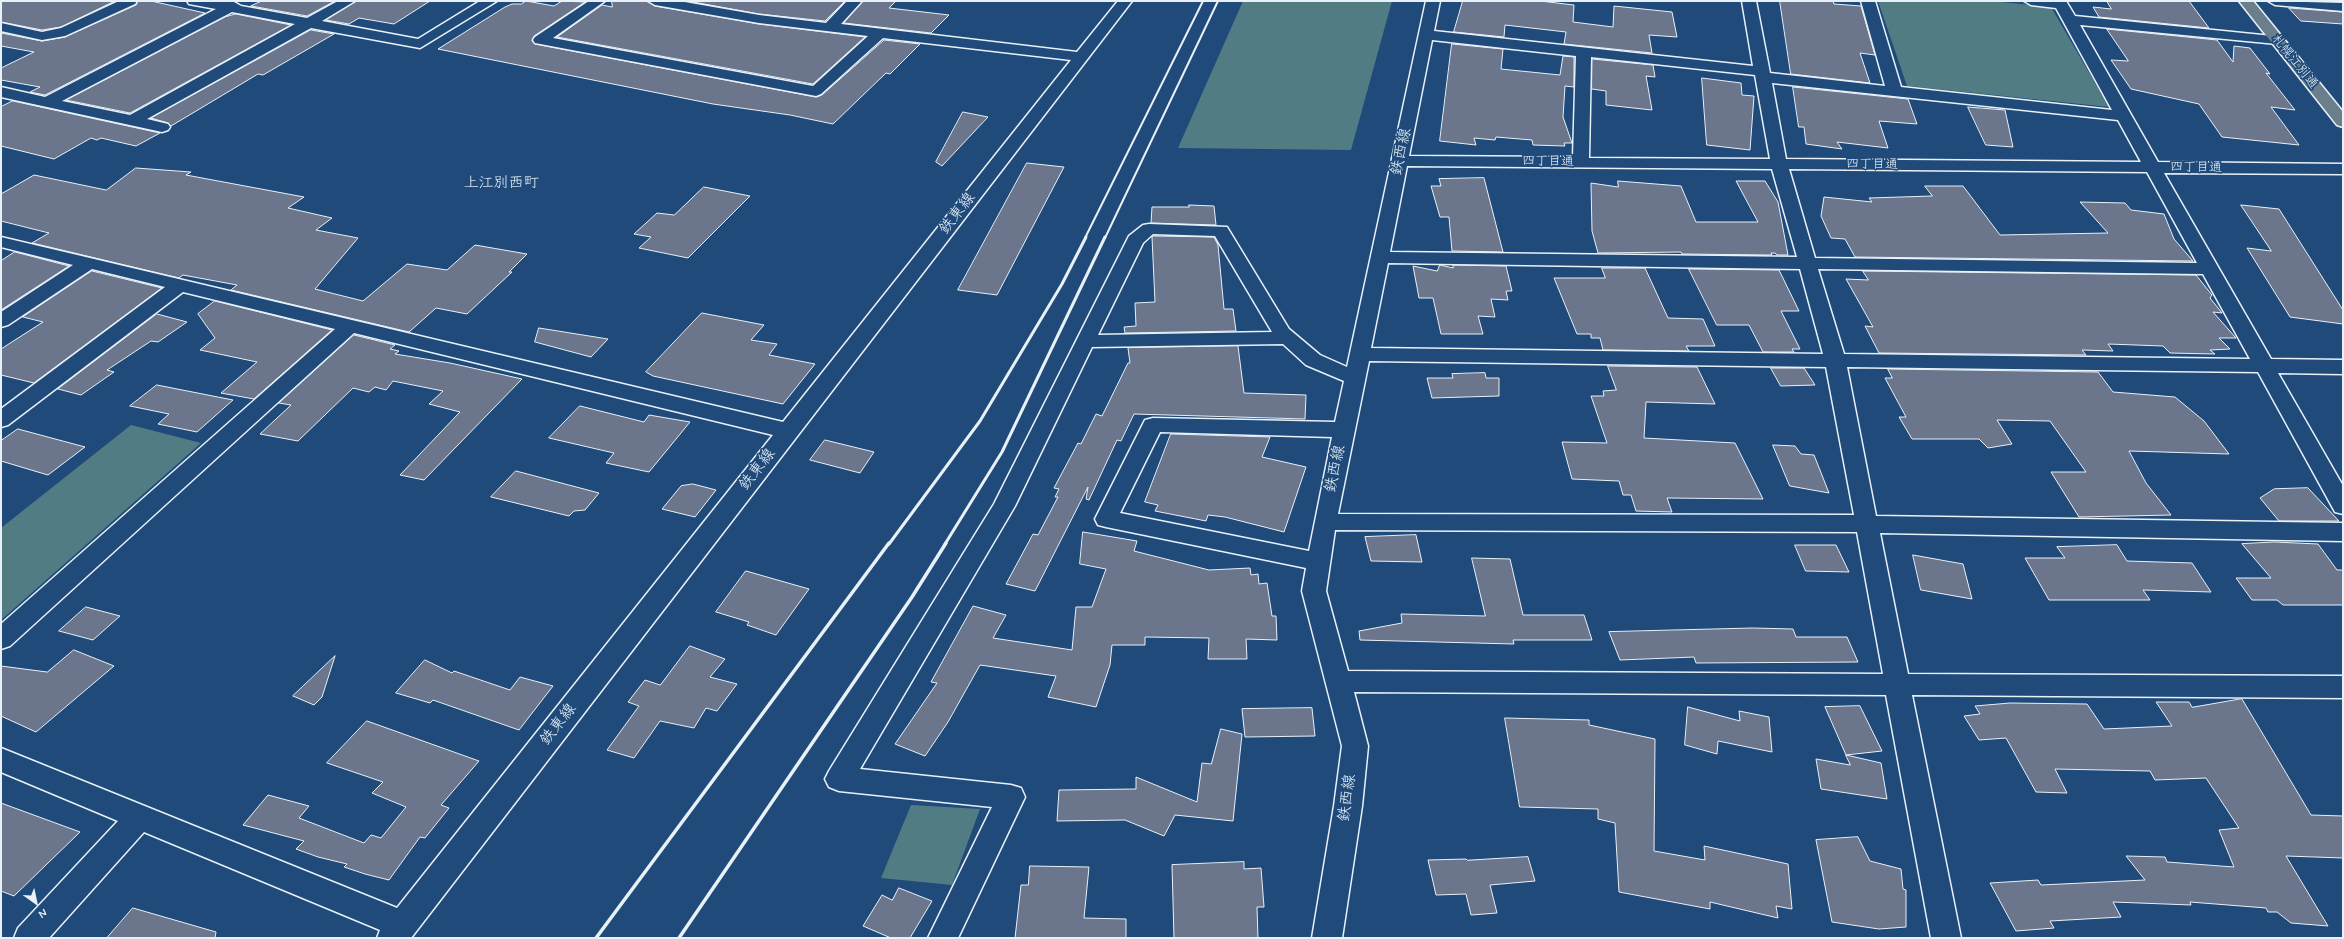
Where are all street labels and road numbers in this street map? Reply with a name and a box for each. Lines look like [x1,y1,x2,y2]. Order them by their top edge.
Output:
street label: 札幌江別通 [2267,32,2321,92]
street label: 鉄西線 [1388,127,1416,177]
street label: 四丁目通 [1522,154,1574,170]
street label: 四丁目通 [1846,157,1898,173]
street label: 四丁目通 [2170,160,2222,176]
street label: 鉄東線 [936,189,980,239]
street label: 鉄西線 [1322,444,1350,494]
street label: 鉄東線 [736,445,780,495]
street label: 鉄東線 [537,700,581,750]
street label: 鉄西線 [1335,773,1361,823]

